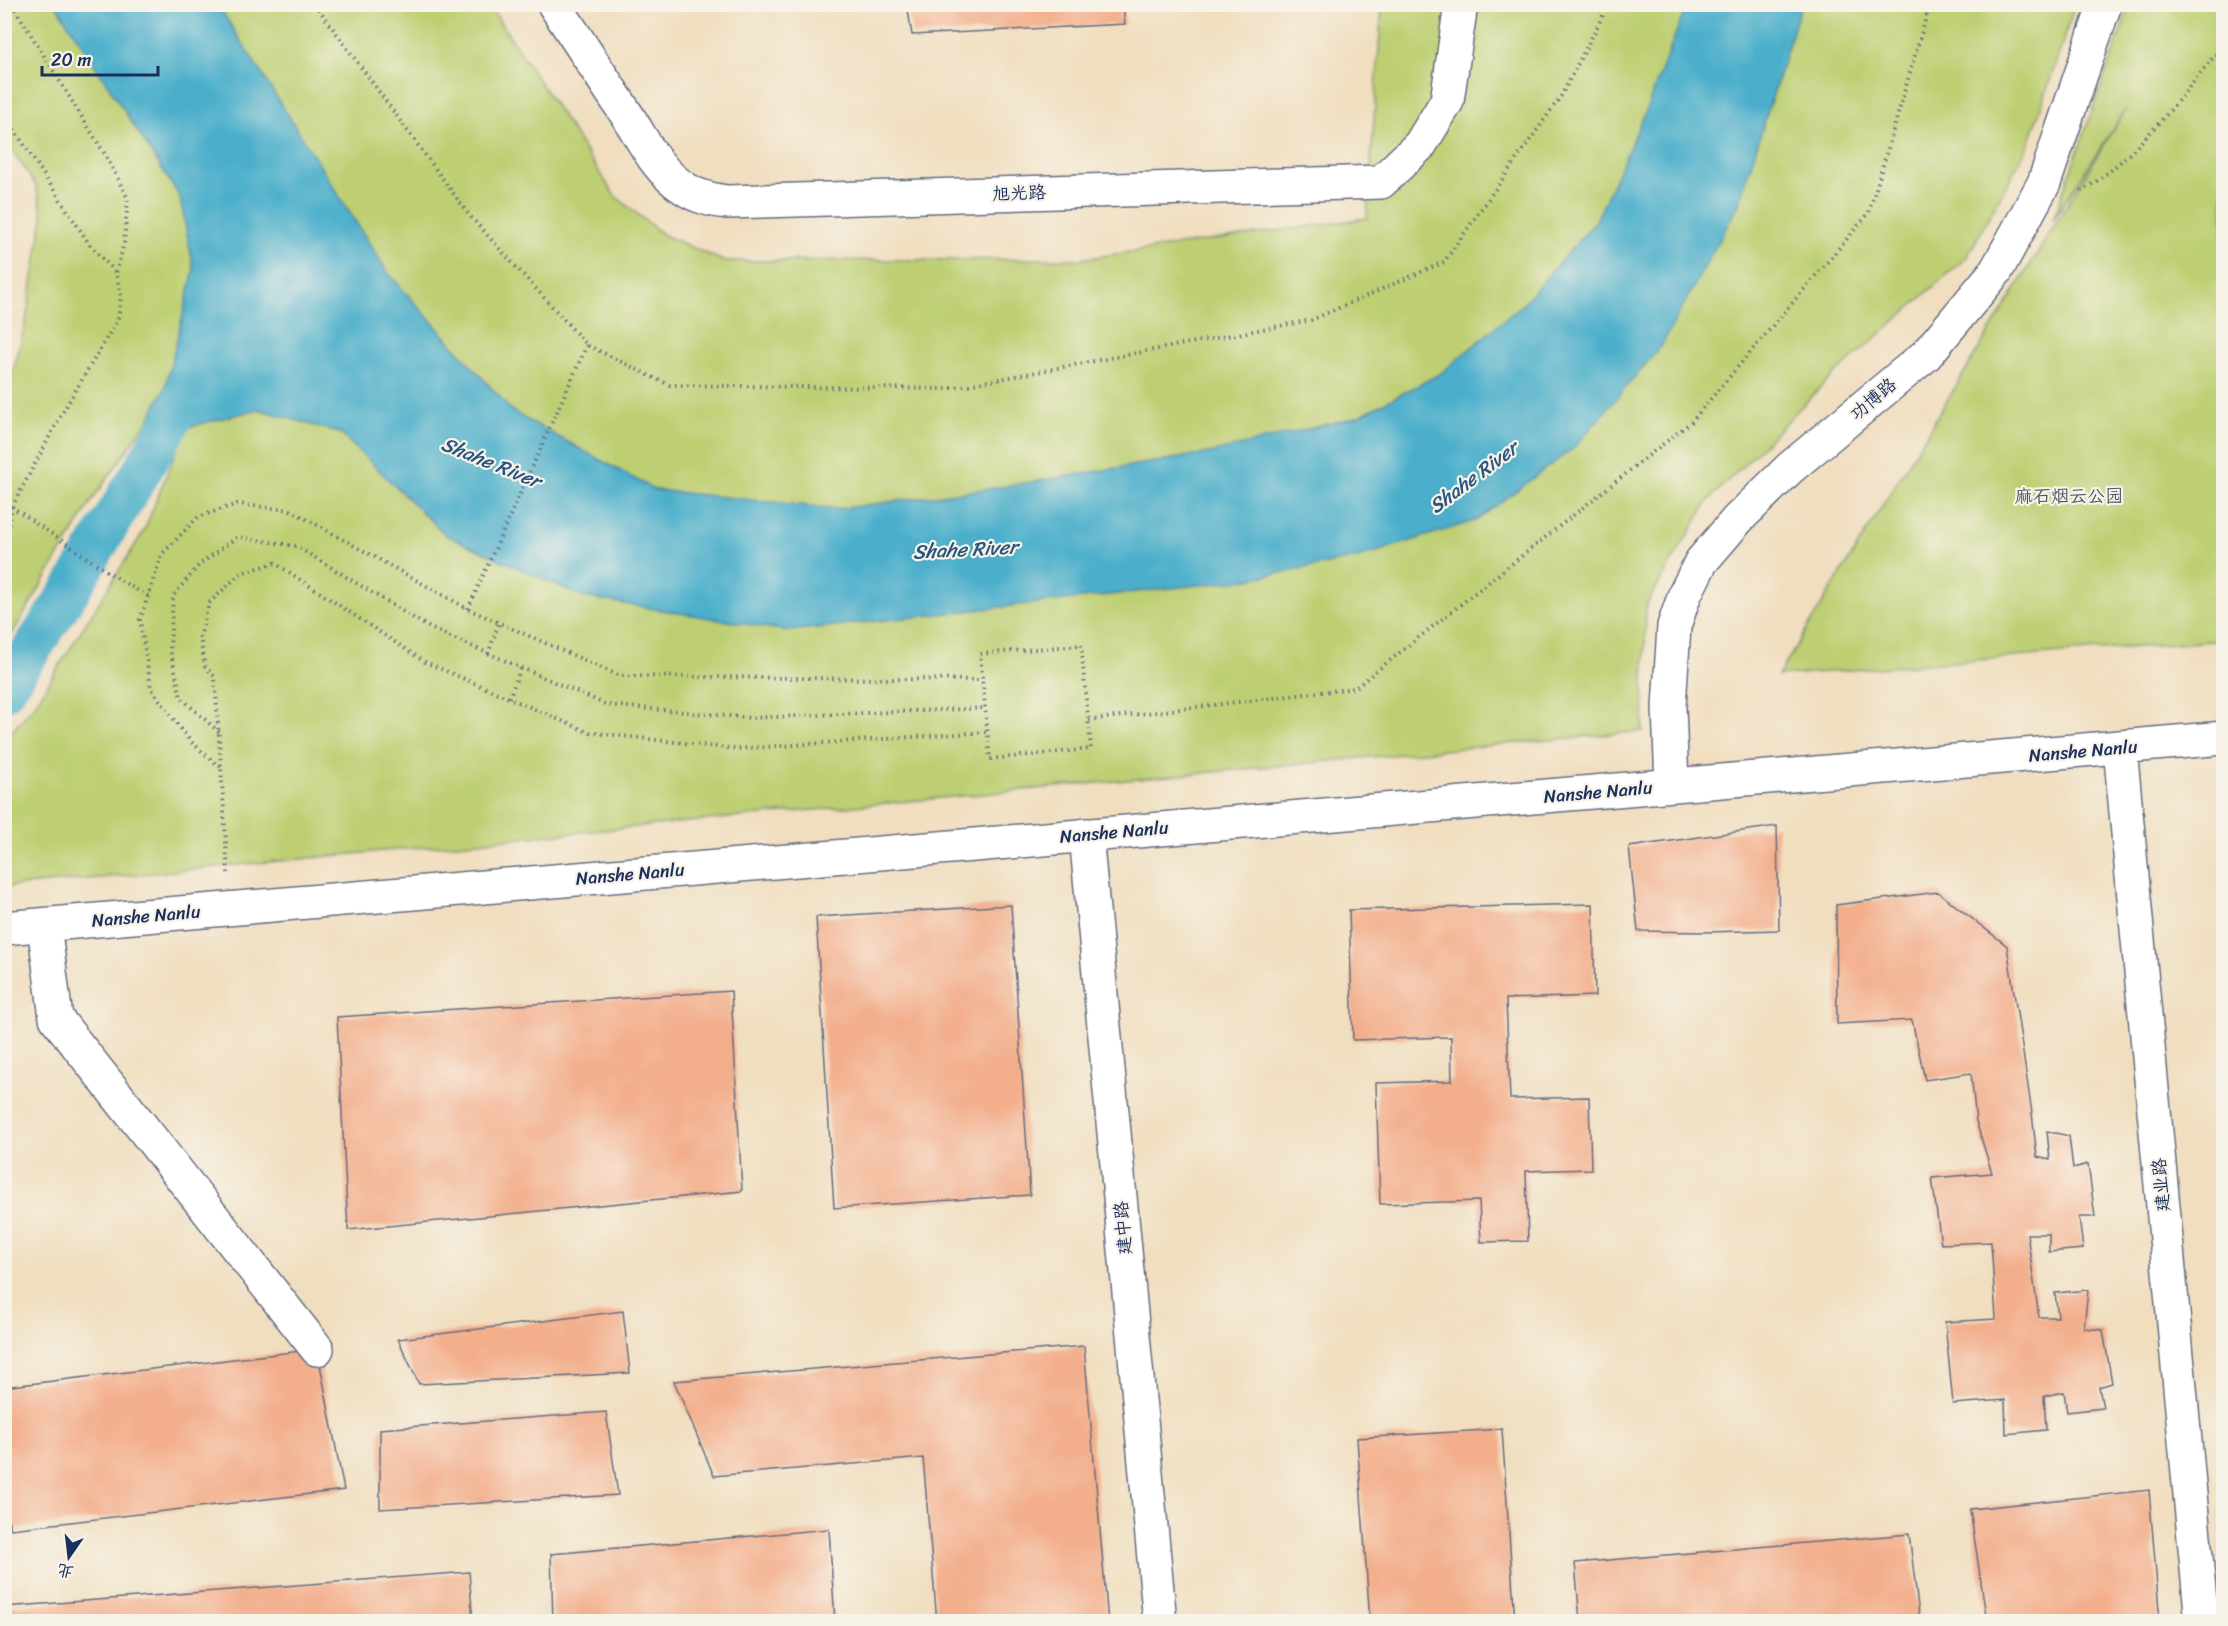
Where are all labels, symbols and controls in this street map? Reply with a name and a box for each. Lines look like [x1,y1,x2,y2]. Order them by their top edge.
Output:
scale bar [42,39,158,77]
text: 20 m [51,44,91,76]
street label: 旭光路 [991,176,1047,210]
street label: 功博路 [1842,369,1904,429]
water label: Shahe River [436,427,549,500]
water label: Shahe River [1421,430,1529,523]
park label: 麻石烟云公园 [2015,480,2123,512]
water label: Shahe River [912,529,1022,570]
street label: Nanshe Nanlu [2027,730,2139,772]
street label: Nanshe Nanlu [1542,771,1654,813]
street label: Nanshe Nanlu [1058,811,1170,853]
street label: Nanshe Nanlu [574,853,686,895]
street label: Nanshe Nanlu [90,895,202,937]
street label: 建业路 [2143,1157,2179,1213]
street label: 建中路 [1105,1200,1141,1256]
north arrow [39,1527,99,1587]
text: 北 [54,1555,77,1587]

